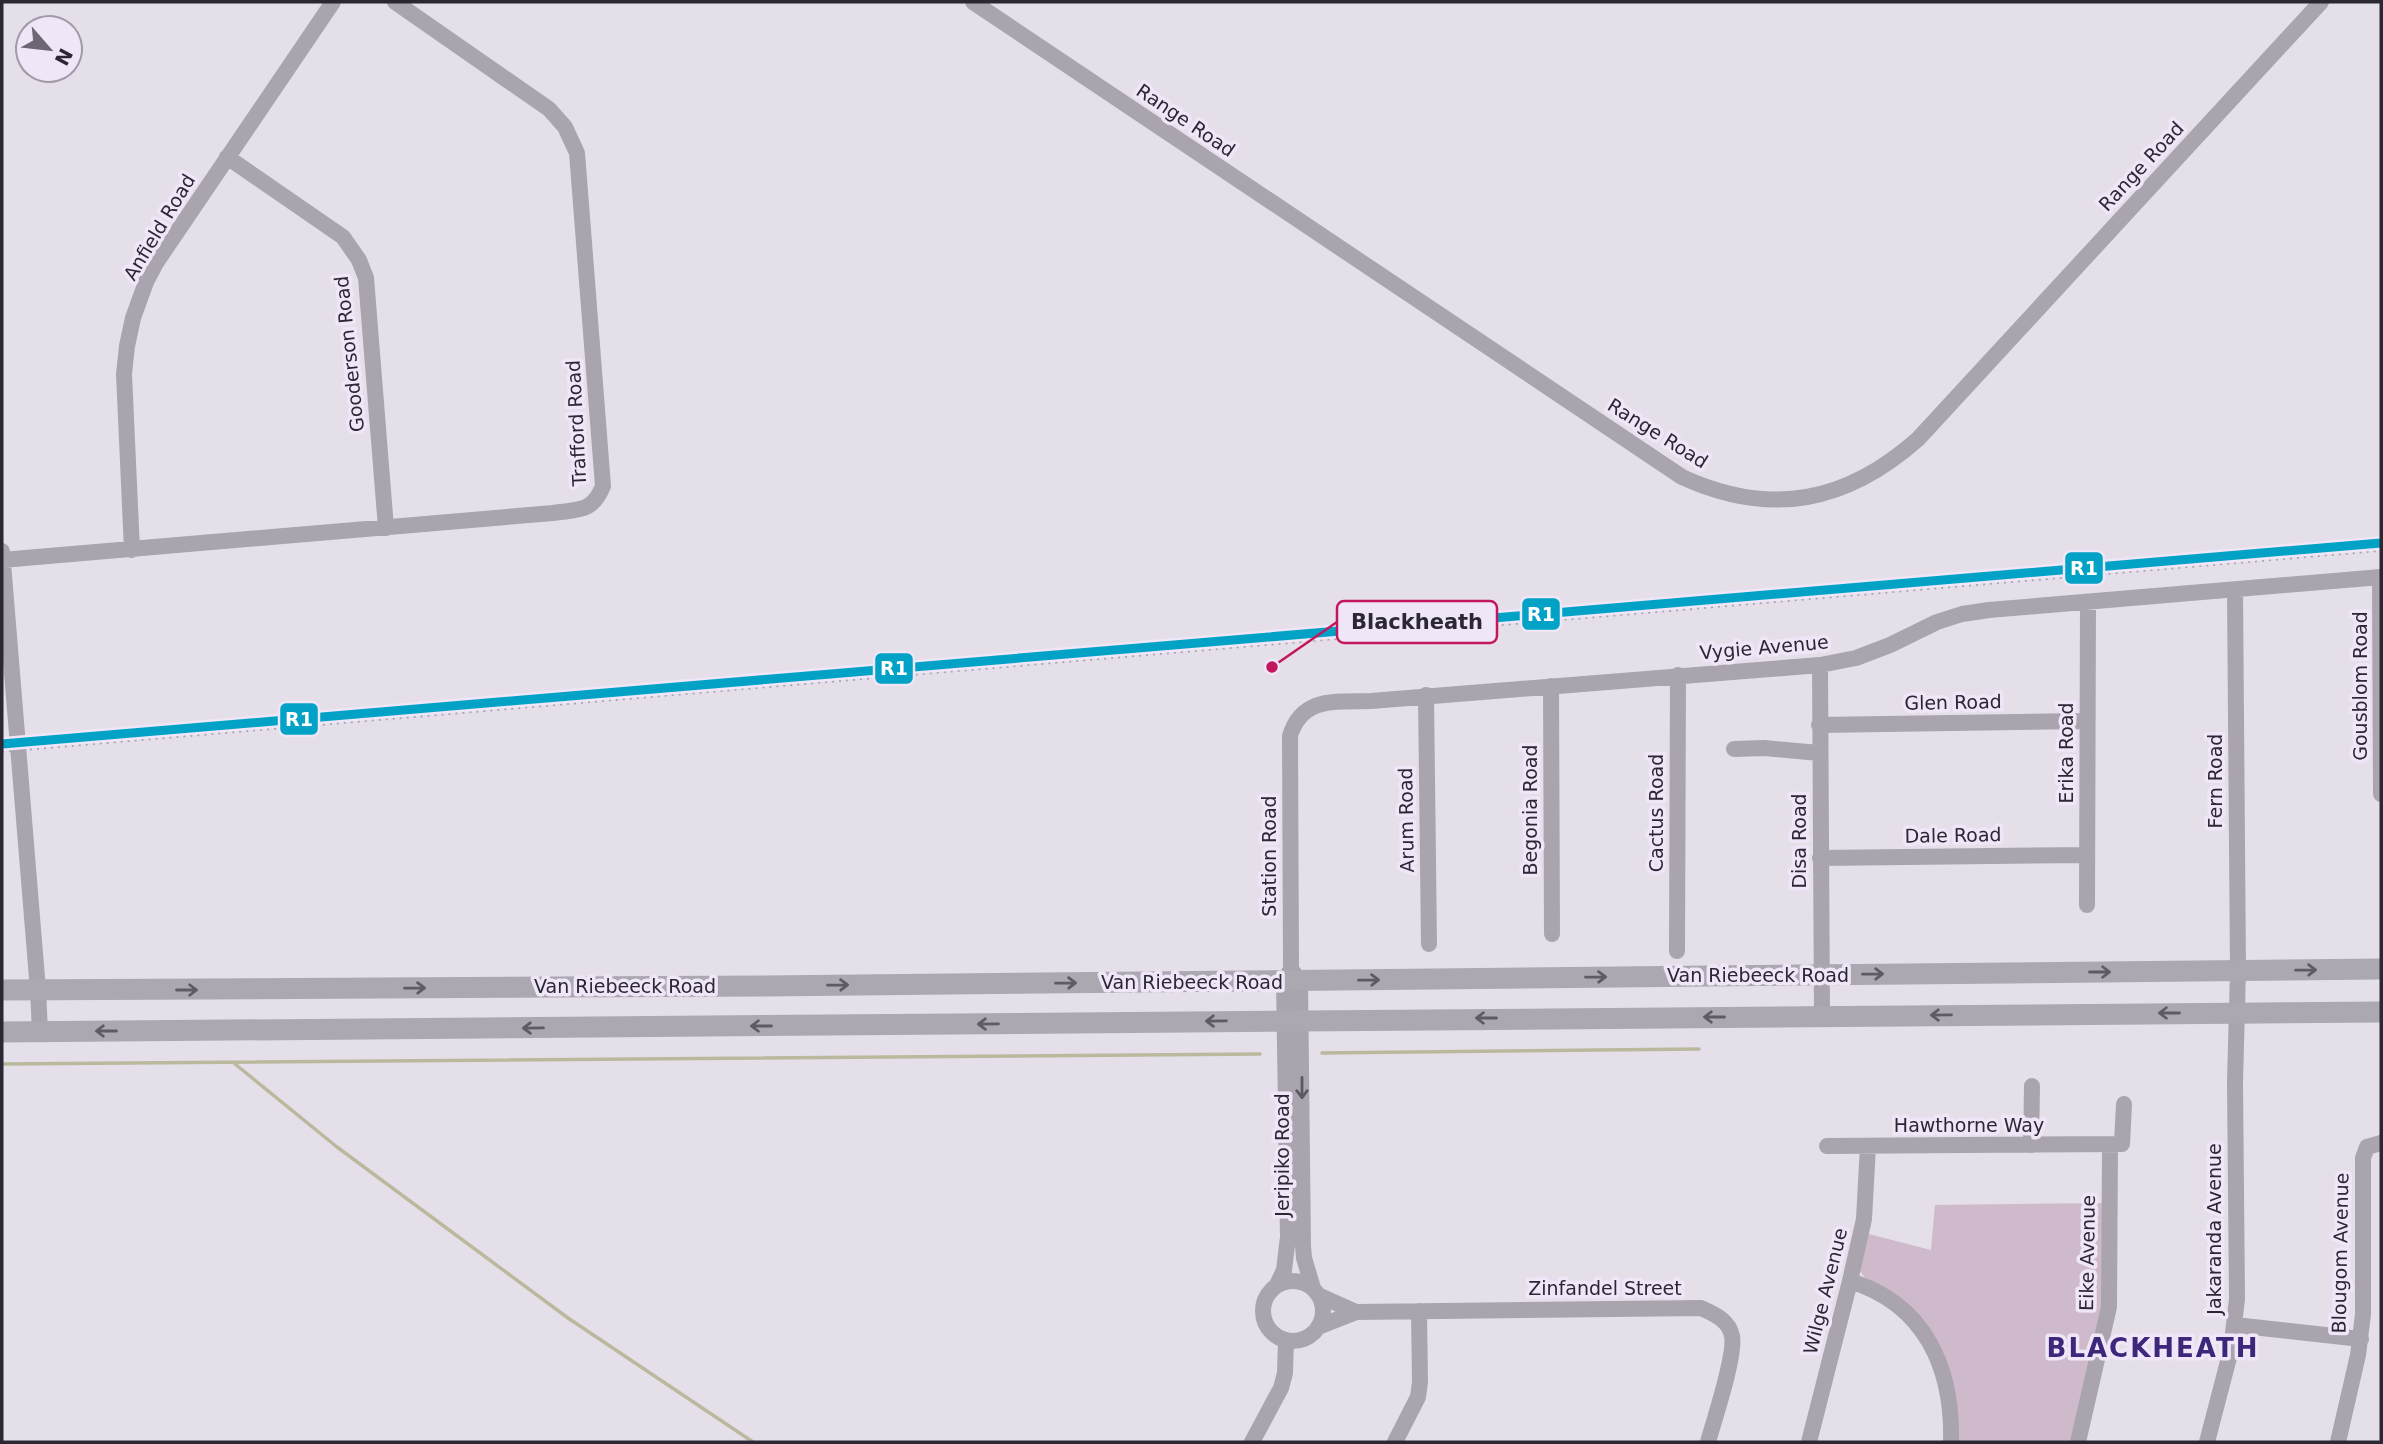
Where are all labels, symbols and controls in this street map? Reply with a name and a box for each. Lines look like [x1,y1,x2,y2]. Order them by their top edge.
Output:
north arrow [14,14,84,84]
text: N [51,45,77,69]
street label: Range Road [1133,79,1239,161]
street label: Range Road [2094,117,2188,215]
street label: Anfield Road [119,170,199,284]
street label: Gooderson Road [330,275,368,433]
street label: Trafford Road [562,359,590,488]
street label: Range Road [1604,393,1712,473]
line badge: R1 [2064,551,2104,585]
text: R1 [2070,557,2098,579]
line badge: R1 [1521,597,1561,631]
callout: Blackheath [1337,601,1497,643]
text: R1 [1527,603,1555,625]
text: Blackheath [1351,610,1483,634]
street label: Gousblom Road [2349,611,2371,761]
street label: Vygie Avenue [1699,630,1829,664]
line badge: R1 [874,652,914,685]
text: R1 [880,657,908,679]
street label: Glen Road [1904,690,2002,714]
line badge: R1 [279,702,319,736]
street label: Erika Road [2055,702,2077,804]
text: R1 [285,708,313,730]
street label: Fern Road [2204,734,2226,828]
street label: Begonia Road [1519,744,1541,876]
street label: Cactus Road [1645,754,1667,872]
street label: Arum Road [1394,767,1418,873]
street label: Disa Road [1788,793,1810,889]
street label: Station Road [1258,795,1280,917]
street label: Dale Road [1904,823,2002,847]
one-way arrow [2294,963,2317,977]
street label: Van Riebeeck Road [1667,964,1849,986]
one-way arrow [2088,965,2111,979]
one-way arrow [1861,968,1884,981]
one-way arrow [1584,970,1607,984]
street label: Van Riebeeck Road [1101,971,1283,993]
one-way arrow [1357,973,1380,987]
street label: Van Riebeeck Road [534,975,716,997]
one-way arrow [1054,976,1077,990]
one-way arrow [827,978,850,992]
one-way arrow [403,981,426,994]
one-way arrow [176,983,199,997]
one-way arrow [2157,1006,2180,1020]
one-way arrow [1930,1008,1953,1022]
one-way arrow [1702,1010,1725,1024]
one-way arrow [1475,1011,1498,1025]
one-way arrow [1204,1014,1227,1028]
one-way arrow [977,1017,1000,1031]
one-way arrow [749,1019,772,1033]
one-way arrow [522,1021,545,1035]
one-way arrow [95,1024,118,1038]
one-way arrow [1295,1076,1309,1099]
street label: Jeripiko Road [1271,1093,1293,1218]
street label: Hawthorne Way [1894,1114,2044,1136]
street label: Jakaranda Avenue [2203,1143,2225,1316]
street label: Blougom Avenue [2328,1172,2352,1334]
street label: Eike Avenue [2075,1195,2099,1311]
street label: Wilge Avenue [1799,1226,1851,1356]
street label: Zinfandel Street [1528,1277,1682,1299]
district label: BLACKHEATH [2047,1333,2259,1363]

